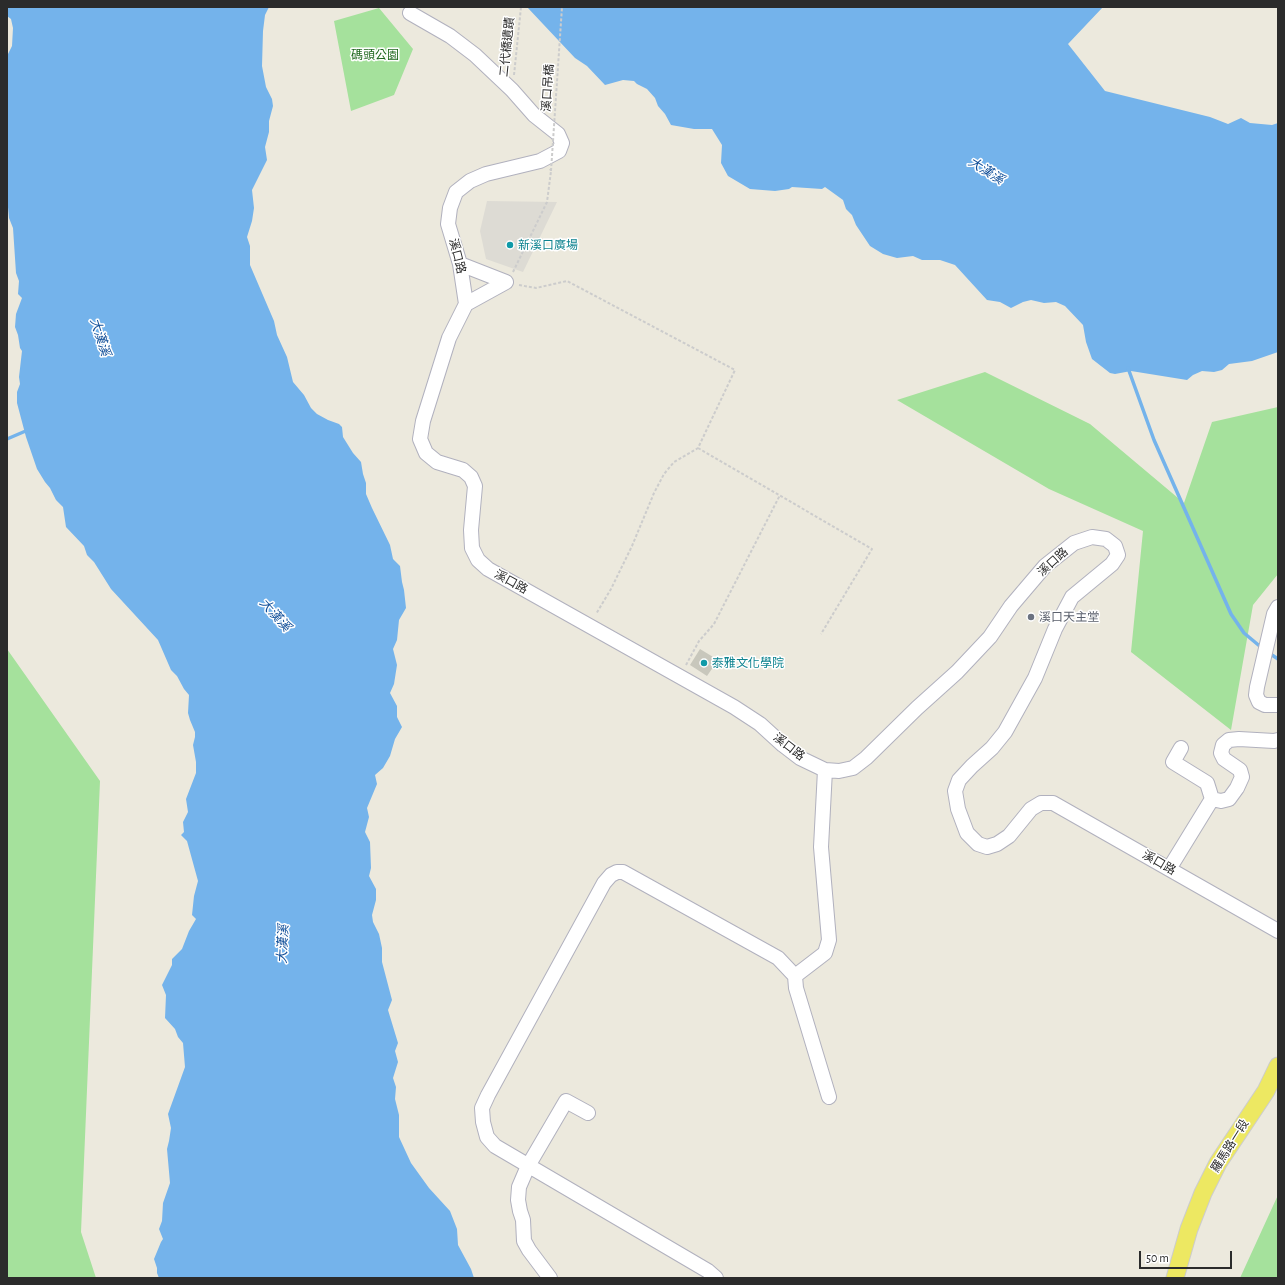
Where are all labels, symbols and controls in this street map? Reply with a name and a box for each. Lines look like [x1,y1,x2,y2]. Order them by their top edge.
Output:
street label: 二代橋遺蹟 [497,16,517,78]
park label: 碼頭公園 [351,48,399,62]
street label: 溪口吊橋 [539,64,557,112]
water label: 大漢溪 [965,154,1007,188]
street label: 溪口路 [446,237,468,275]
place label: 新溪口廣場 [518,238,578,252]
marker: 新溪口廣場 [505,240,515,250]
water label: 大漢溪 [87,316,113,358]
street label: 溪口路 [1035,545,1071,579]
street label: 溪口路 [492,567,530,597]
water label: 大漢溪 [256,595,294,635]
place label: 溪口天主堂 [1039,610,1099,624]
marker: 溪口天主堂 [1026,612,1036,622]
place label: 泰雅文化學院 [712,656,784,670]
marker: 泰雅文化學院 [699,658,709,668]
street label: 溪口路 [770,730,808,764]
street label: 溪口路 [1140,848,1178,878]
water label: 大漢溪 [274,924,292,964]
street label: 羅馬路一段 [1208,1117,1252,1175]
scale bar [1141,1243,1234,1269]
text: 50 m [1146,1252,1169,1264]

